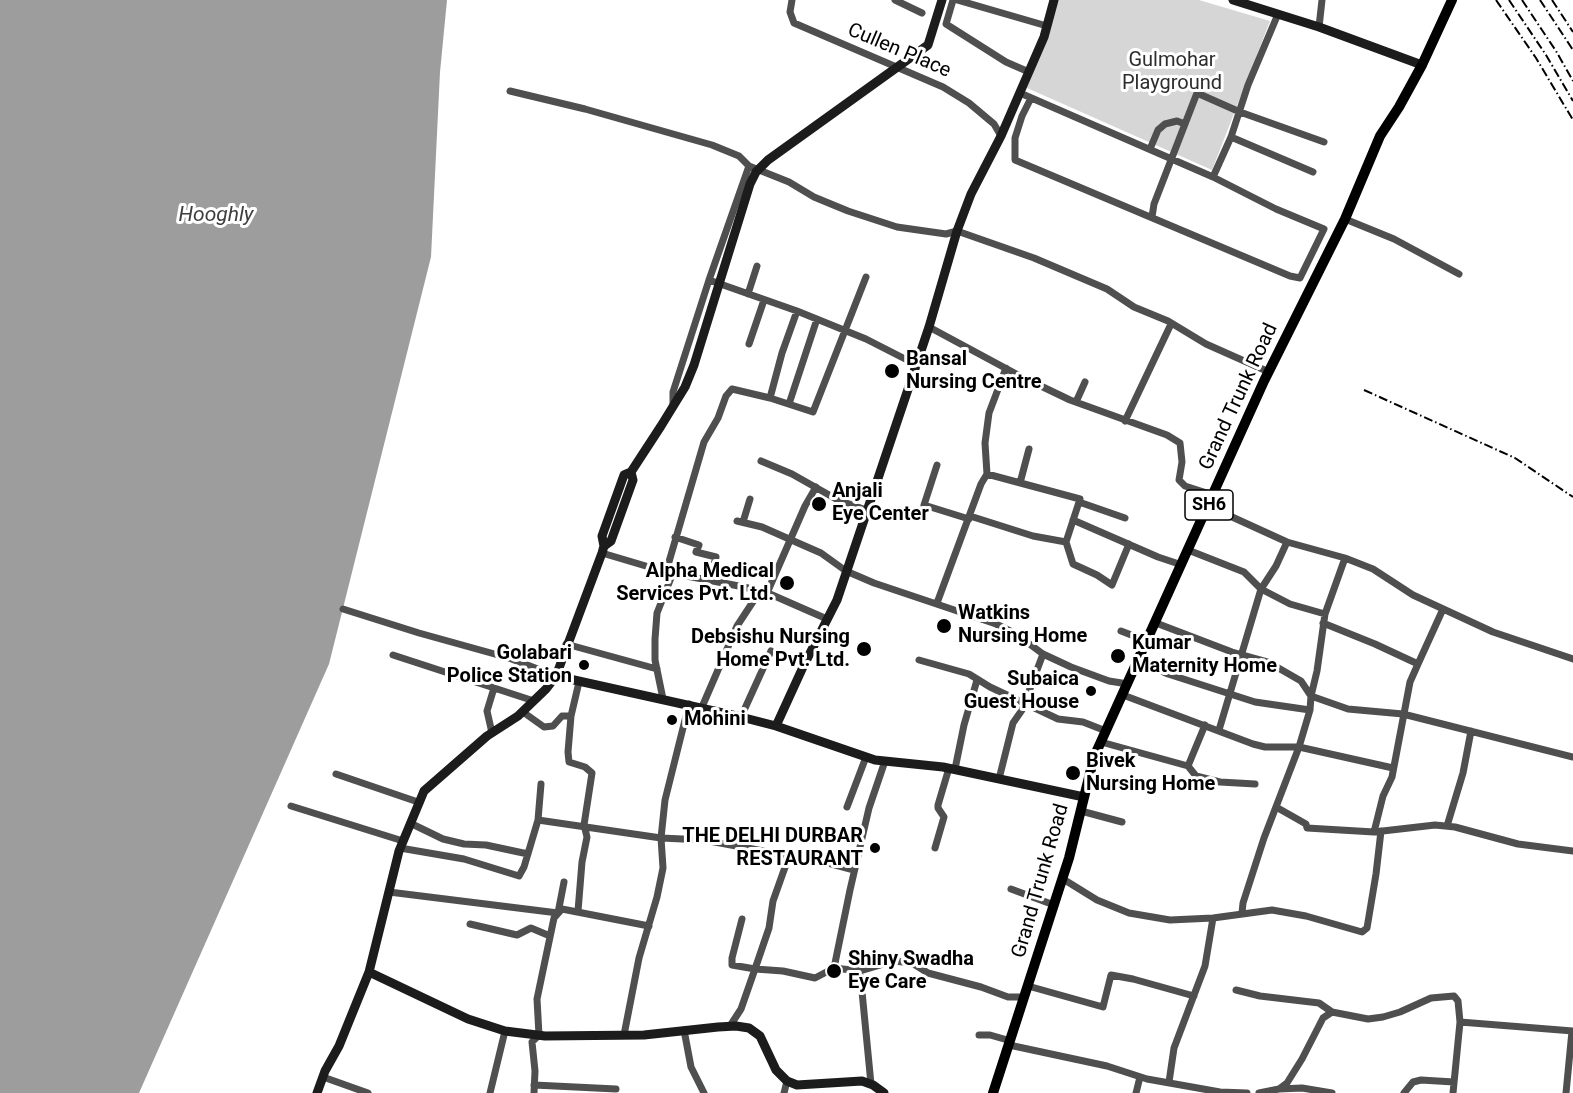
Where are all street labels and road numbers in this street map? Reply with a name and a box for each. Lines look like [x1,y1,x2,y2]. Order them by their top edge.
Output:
street label: Cullen Place [844,18,954,84]
street label: Grand Trunk Road [1194,320,1284,474]
road number: SH6 [1185,490,1233,520]
street label: Grand Trunk Road [1008,801,1074,961]

